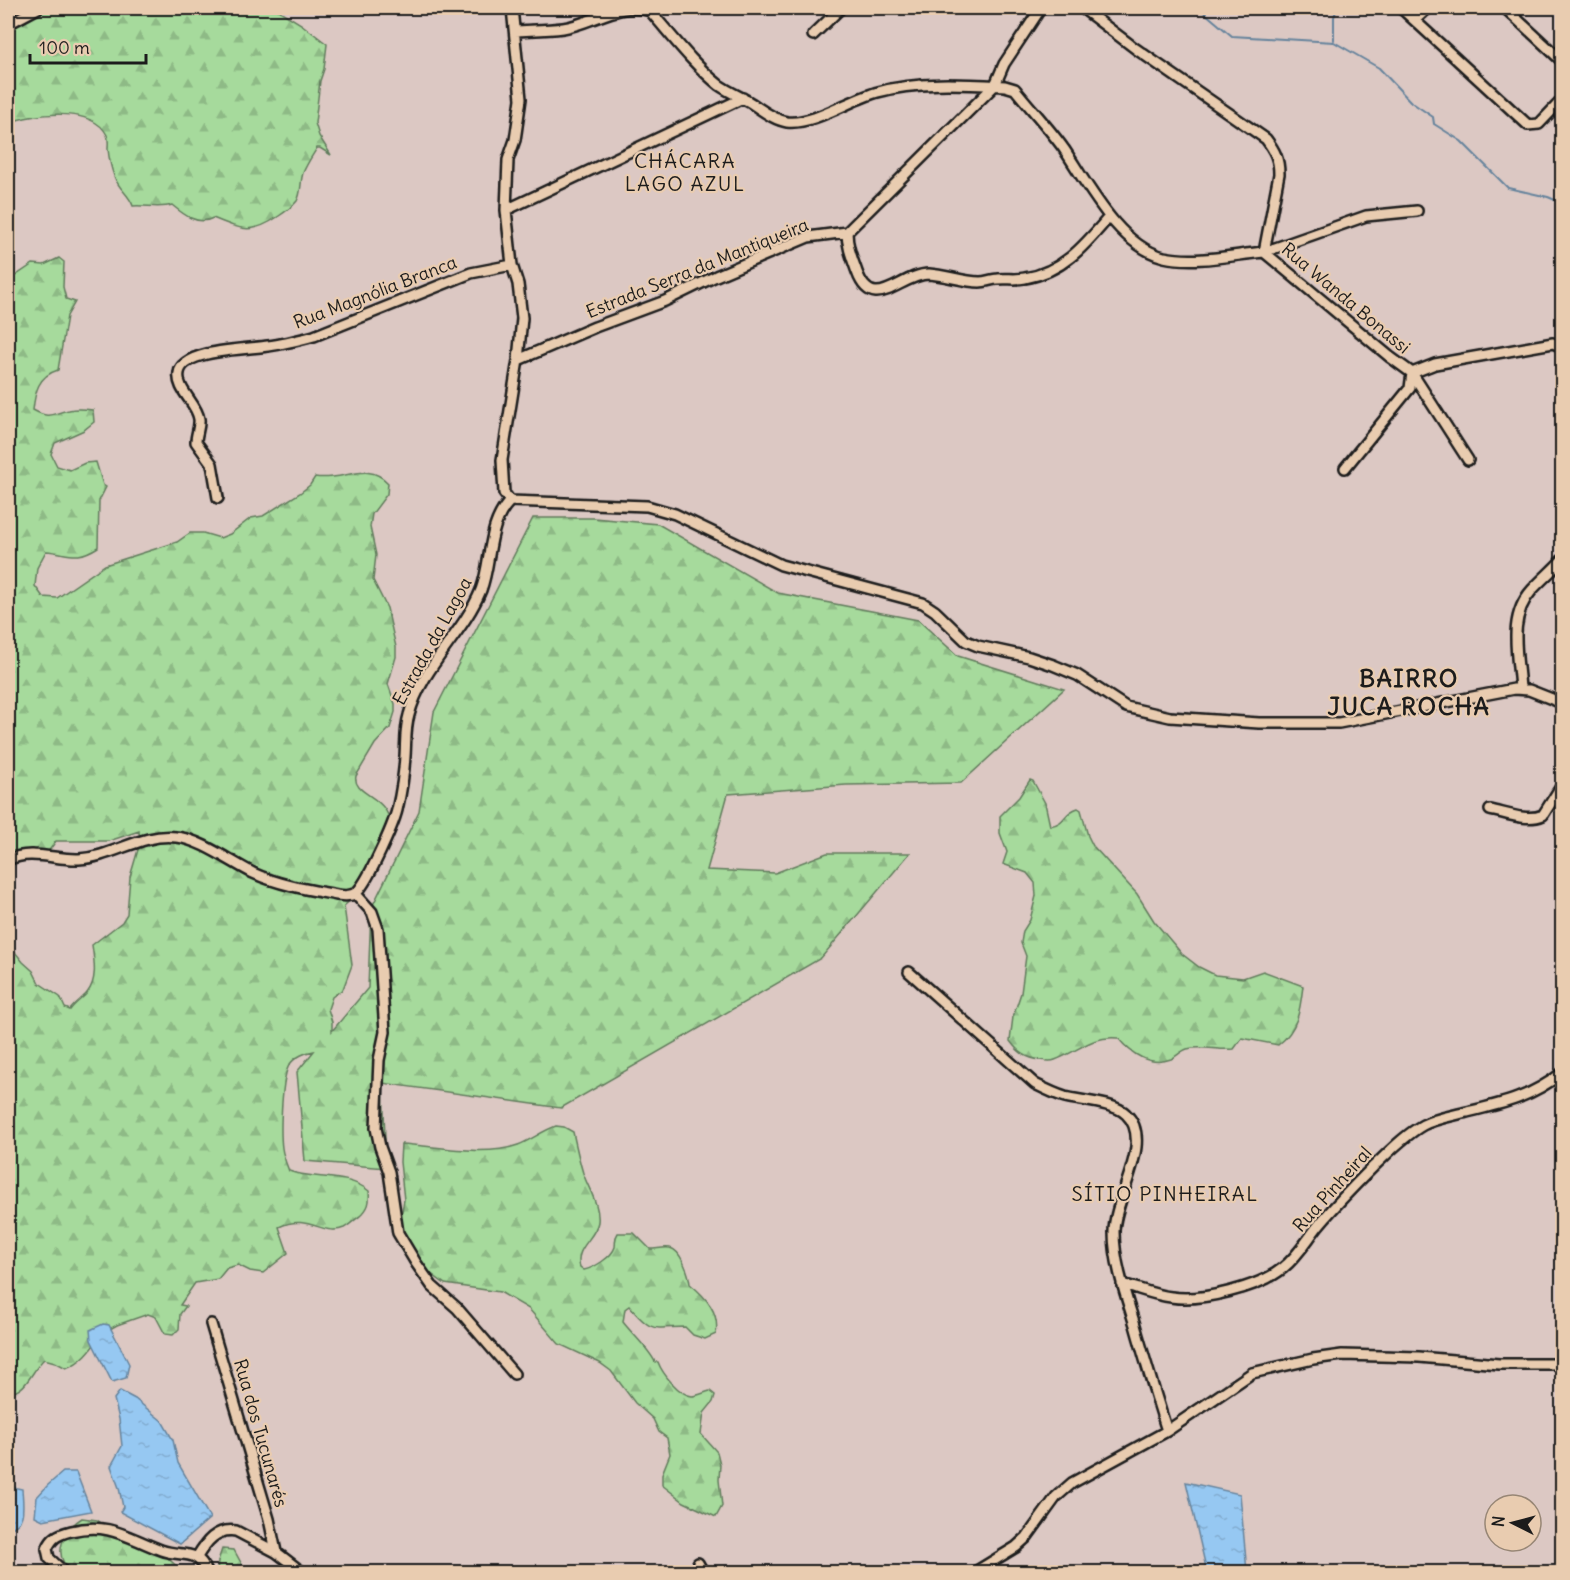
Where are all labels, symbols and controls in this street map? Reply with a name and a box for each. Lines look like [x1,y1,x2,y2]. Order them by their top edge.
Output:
scale bar [30,27,146,65]
text: 100 m [39,36,90,59]
district label: CHÁCARA LAGO AZUL [625,148,745,196]
street label: Estrada Serra da Mantiqueira [582,213,812,323]
street label: Rua Wanda Bonassi [1277,237,1415,359]
street label: Rua Magnólia Branca [290,250,460,334]
street label: Estrada da Lagoa [387,573,477,709]
district label: BAIRRO JUCA ROCHA [1328,663,1490,721]
street label: Rua Pinheiral [1288,1141,1376,1237]
district label: SÍTIO PINHEIRAL [1071,1181,1259,1206]
street label: Rua dos Tucunarés [229,1356,293,1510]
north arrow [1483,1493,1543,1553]
text: N [1488,1515,1509,1528]

